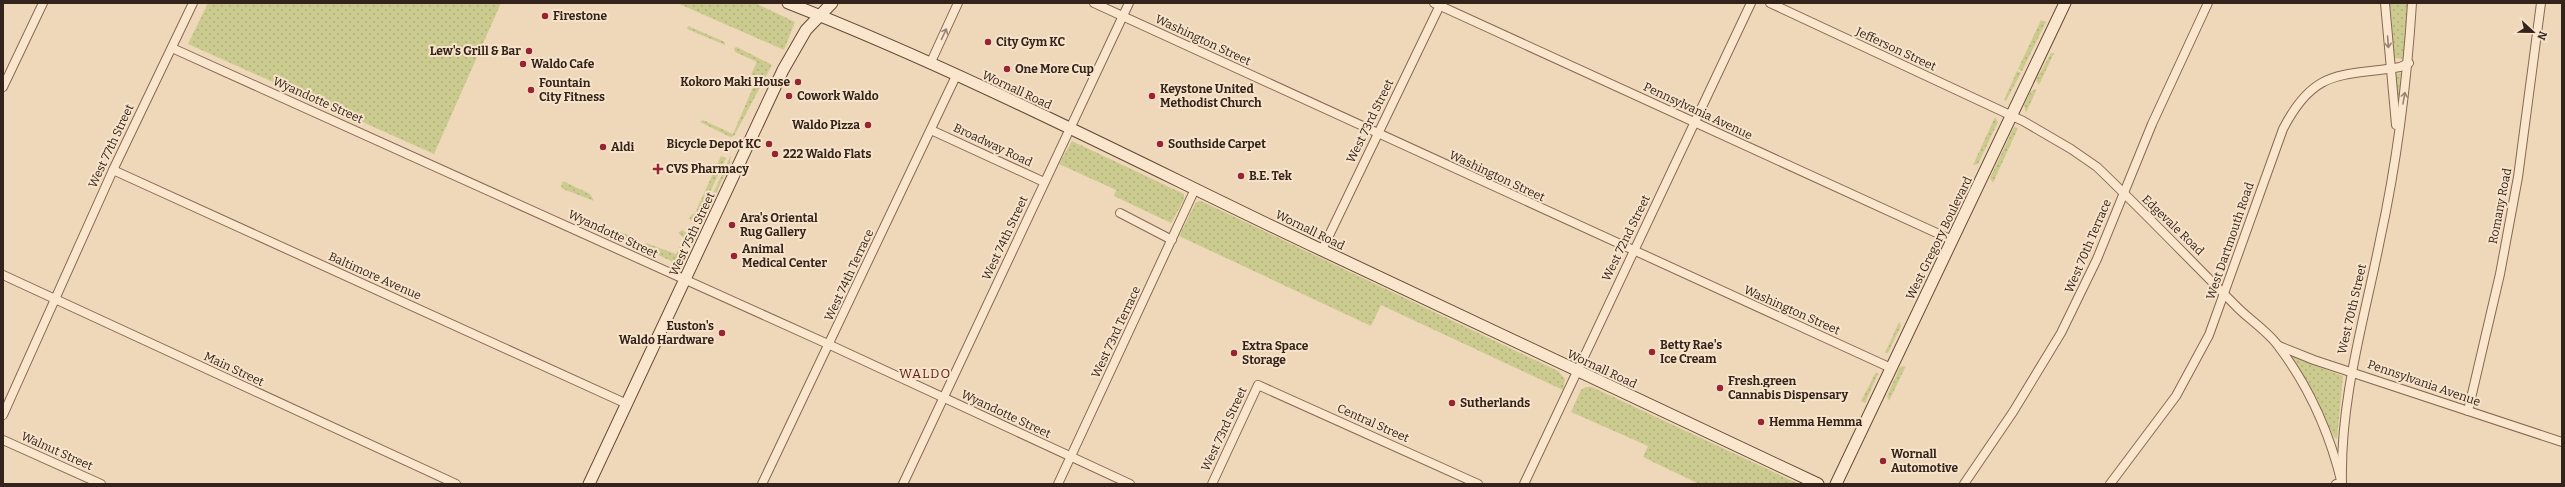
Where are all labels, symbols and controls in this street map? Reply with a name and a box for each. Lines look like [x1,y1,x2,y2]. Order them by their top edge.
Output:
place label: Firestone [553,9,608,23]
marker: Firestone [540,11,550,21]
street label: Washington Street [1153,12,1254,69]
north arrow [2513,12,2553,52]
street label: Jefferson Street [1853,24,1939,74]
one-way arrow [941,28,948,40]
text: N [2534,29,2549,42]
place label: City Gym KC [996,35,1065,49]
one-way arrow [2384,35,2392,48]
marker: City Gym KC [983,37,993,47]
place label: Lew's Grill & Bar [430,44,521,58]
marker: Lew's Grill & Bar [524,46,534,56]
place label: Waldo Cafe [531,57,595,71]
marker: Waldo Cafe [518,59,528,69]
place label: One More Cup [1015,62,1094,76]
marker: One More Cup [1002,64,1012,74]
street label: Wornall Road [980,68,1054,112]
street label: Wyandotte Street [271,74,366,126]
place label: Kokoro Maki House [680,75,790,89]
place label: Fountain City Fitness [539,76,605,104]
street label: West 73rd Street [1344,76,1397,165]
marker: Kokoro Maki House [793,77,803,87]
street label: Pennsylvania Avenue [1641,80,1755,142]
place label: Keystone United Methodist Church [1160,82,1262,110]
marker: Fountain City Fitness [526,85,536,95]
place label: Cowork Waldo [797,89,879,103]
marker: Cowork Waldo [784,91,794,101]
marker: Keystone United Methodist Church [1147,91,1157,101]
one-way arrow [2400,92,2408,105]
street label: West 77th Street [86,101,137,190]
place label: Waldo Pizza [792,118,860,132]
marker: Waldo Pizza [863,120,873,130]
street label: Broadway Road [951,121,1035,169]
place label: Bicycle Depot KC [667,137,761,151]
place label: Southside Carpet [1168,137,1266,151]
marker: Bicycle Depot KC [764,139,774,149]
marker: Southside Carpet [1155,139,1165,149]
place label: Aldi [611,140,635,154]
marker: Aldi [598,142,608,152]
place label: 222 Waldo Flats [783,147,871,161]
street label: Washington Street [1447,148,1548,205]
marker: 222 Waldo Flats [770,149,780,159]
place label: CVS Pharmacy [666,162,749,176]
marker: CVS Pharmacy [653,164,663,174]
street label: Romany Road [2486,167,2514,245]
place label: B.E. Tek [1249,169,1293,183]
marker: B.E. Tek [1236,171,1246,181]
street label: West Gregory Boulevard [1903,174,1975,302]
street label: West Dartmouth Road [2203,181,2257,301]
street label: West 75th Street [666,189,718,278]
street label: West 72nd Street [1599,192,1653,283]
street label: Edgevale Road [2139,192,2207,258]
street label: West 74th Street [979,193,1031,282]
street label: West 70th Terrace [2062,197,2114,295]
street label: Wyandotte Street [566,207,661,261]
street label: Wornall Road [1273,207,1347,253]
place label: Ara's Oriental Rug Gallery [740,211,818,239]
marker: Ara's Oriental Rug Gallery [727,220,737,230]
street label: West 74th Terrace [822,227,876,323]
place label: Animal Medical Center [742,242,827,270]
street label: Baltimore Avenue [327,249,423,303]
marker: Animal Medical Center [729,251,739,261]
street label: West 70th Street [2335,262,2369,355]
street label: Washington Street [1742,282,1843,338]
street label: West 73rd Terrace [1089,284,1143,380]
place label: Euston's Waldo Hardware [619,319,714,347]
marker: Euston's Waldo Hardware [717,328,727,338]
place label: Betty Rae's Ice Cream [1660,338,1722,366]
place label: Extra Space Storage [1242,339,1309,367]
street label: Wornall Road [1565,347,1639,391]
marker: Betty Rae's Ice Cream [1647,347,1657,357]
marker: Extra Space Storage [1229,348,1239,358]
street label: Main Street [202,349,267,389]
street label: Pennsylvania Avenue [2366,357,2482,409]
district label: WALDO [899,366,951,381]
place label: Fresh.green Cannabis Dispensary [1728,374,1848,402]
marker: Fresh.green Cannabis Dispensary [1715,383,1725,393]
street label: West 73rd Street [1198,384,1250,473]
street label: Wyandotte Street [959,387,1054,441]
place label: Sutherlands [1460,396,1530,410]
marker: Sutherlands [1447,398,1457,408]
street label: Central Street [1335,401,1412,445]
place label: Hemma Hemma [1769,415,1863,429]
marker: Hemma Hemma [1756,417,1766,427]
street label: Walnut Street [19,429,96,473]
place label: Wornall Automotive [1891,447,1958,475]
marker: Wornall Automotive [1878,456,1888,466]

